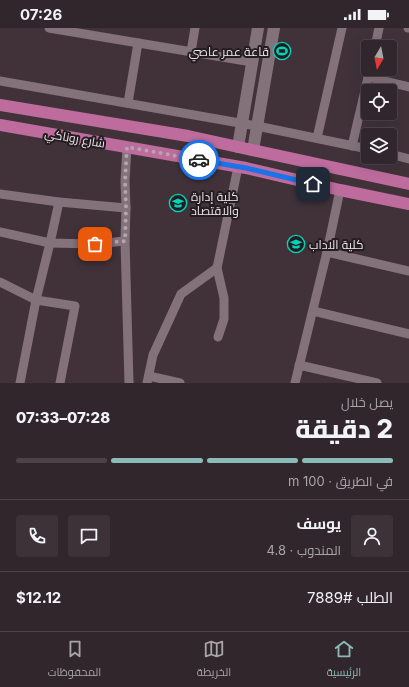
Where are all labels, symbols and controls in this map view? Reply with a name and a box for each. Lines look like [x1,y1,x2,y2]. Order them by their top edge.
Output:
text: 07:26 [20,5,62,24]
north arrow [361,40,397,76]
map controls [361,40,397,164]
sports icon: قاعة عمر عاصي [272,41,292,61]
place label: قاعة عمر عاصي [189,44,269,62]
button: locate [361,84,397,120]
street label: شارع روناكي [43,125,106,154]
button: layers [361,128,397,164]
courier [179,140,219,180]
icon: car [188,149,210,171]
pin [296,167,330,201]
icon: home [302,173,324,195]
place label: كلية إدارة والاقتصاد [191,189,239,218]
school or university icon: كلية إدارة والاقتصاد [168,193,188,213]
pin [78,227,112,261]
icon: bag [84,233,106,255]
school or university icon: كلية الاداب [286,234,306,254]
place label: كلية الاداب [309,237,363,252]
text: يصل خلال [341,394,393,410]
text: 07:28–07:33 [16,408,110,427]
text: 2 دقيقة [295,413,393,444]
text: في الطريق · 100 m [288,473,393,489]
text: يوسف [296,514,341,533]
button: phone [16,515,58,557]
button: chat [68,515,110,557]
button: person [351,515,393,557]
text: المندوب · 4.8 [266,542,341,558]
text: $12.12 [16,588,61,607]
text: الطلب #7889 [307,588,393,607]
tab: المحفوظات [48,638,101,682]
tab: الخريطة [197,638,231,682]
tab: الرئيسية [327,638,361,682]

